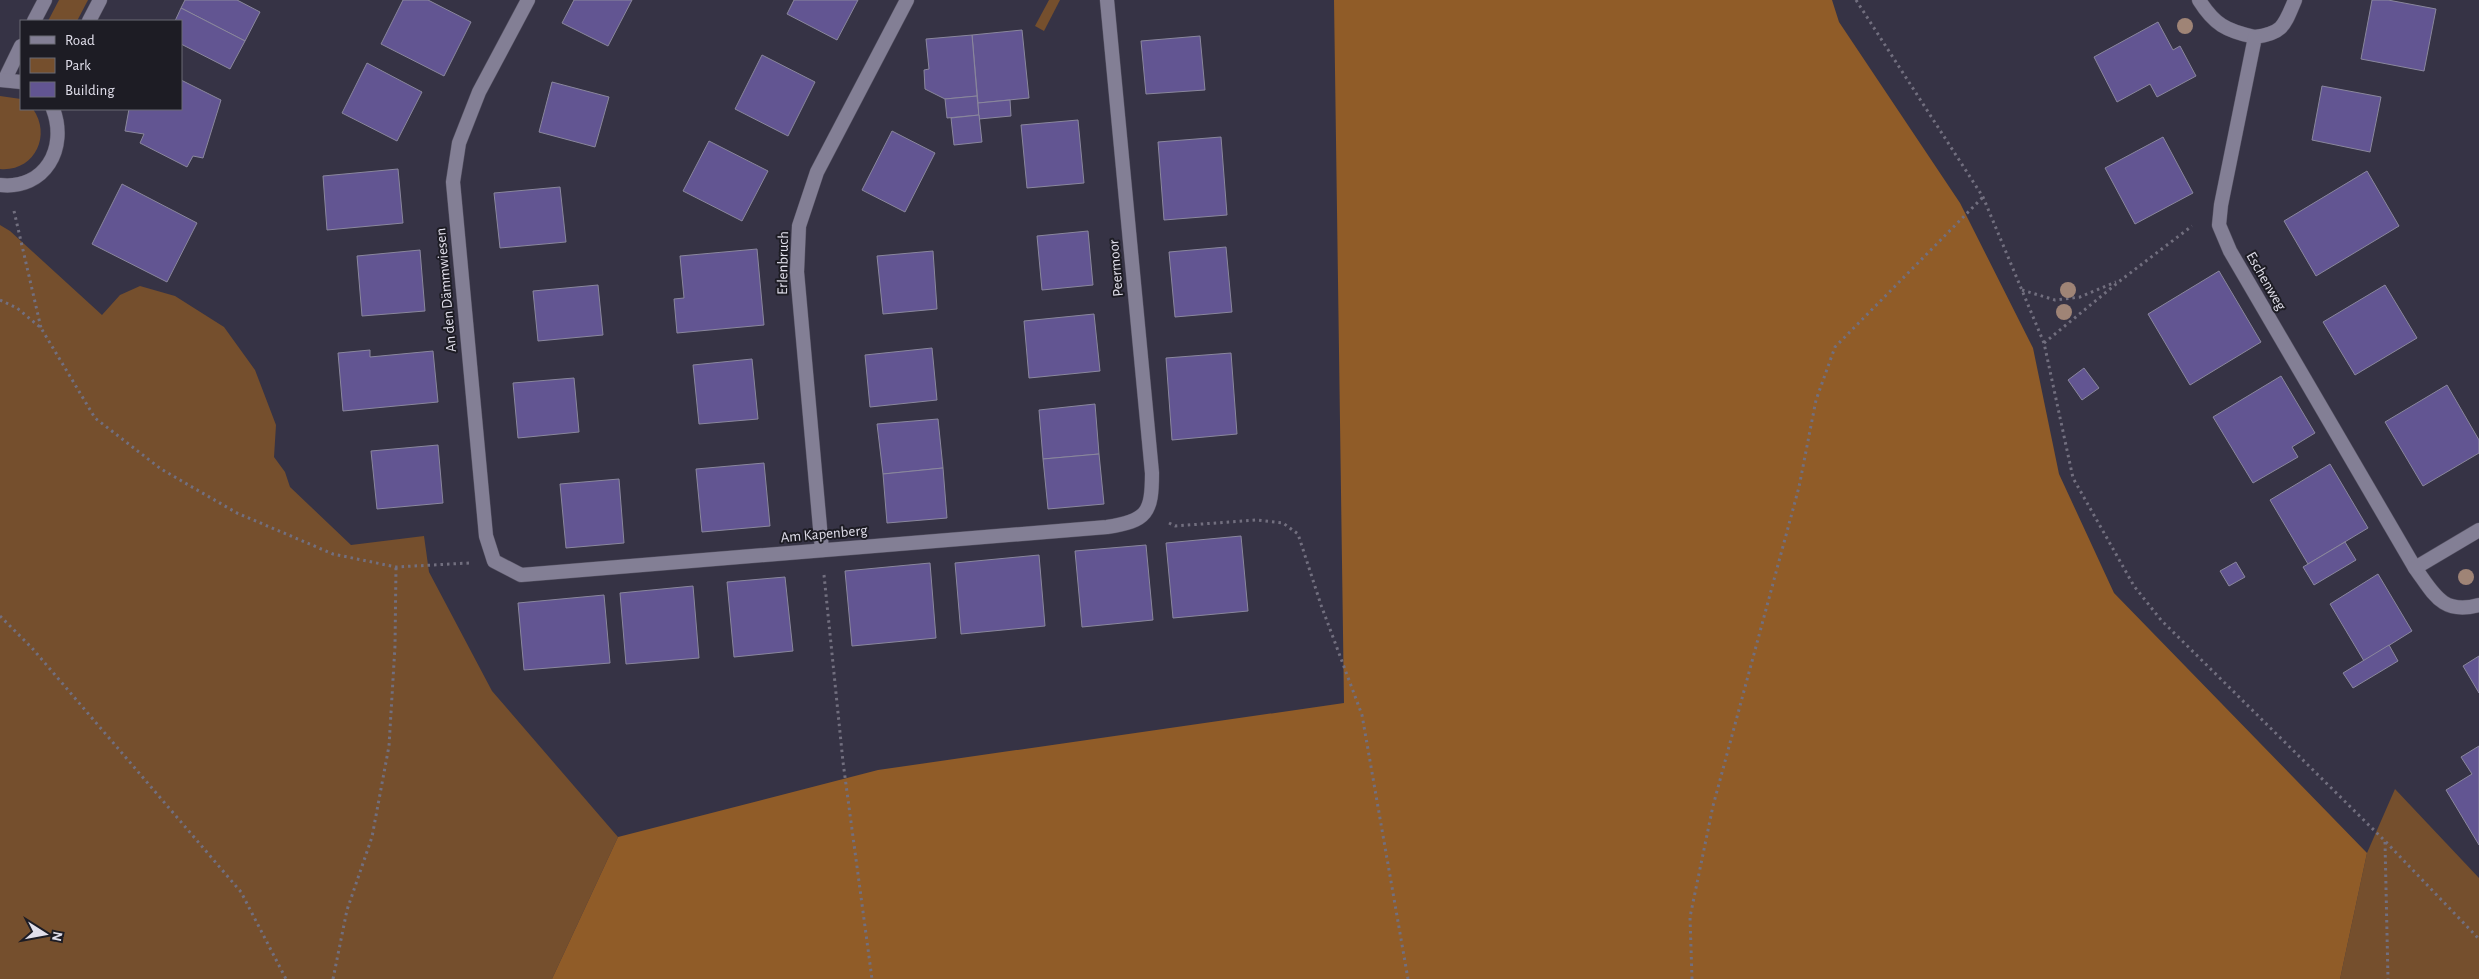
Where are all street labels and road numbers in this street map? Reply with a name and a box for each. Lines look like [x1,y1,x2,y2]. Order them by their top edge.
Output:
street label: An den Dämmwiesen [433,227,459,353]
street label: Erlenbruch [775,231,791,295]
street label: Peermoor [1106,239,1126,297]
street label: Eschenweg [2243,249,2289,313]
street label: Am Kapenberg [780,523,869,545]

